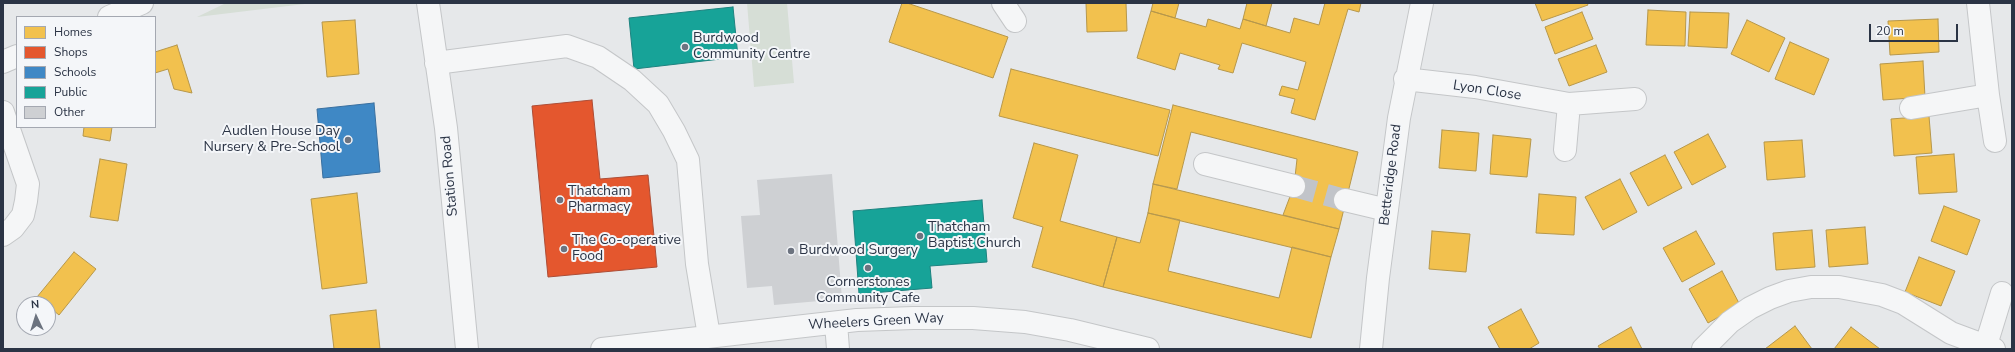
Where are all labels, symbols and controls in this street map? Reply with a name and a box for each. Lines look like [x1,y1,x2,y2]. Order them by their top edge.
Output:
legend [16,16,156,128]
scale bar [1871,16,1960,42]
text: 20 m [1876,23,1904,39]
text: Homes [54,24,92,40]
place label: Burdwood Community Centre [693,31,810,64]
marker: Burdwood Community Centre [680,42,690,52]
text: Shops [54,44,88,60]
text: Schools [54,64,96,80]
street label: Lyon Close [1452,77,1522,105]
text: Public [54,84,87,100]
text: Other [54,104,85,120]
street label: Betteridge Road [1376,123,1406,227]
place label: Audlen House Day Nursery & Pre-School [203,124,340,156]
marker: Audlen House Day Nursery & Pre-School [343,135,353,145]
street label: Station Road [438,135,462,217]
place label: Thatcham Pharmacy [568,184,630,216]
marker: Thatcham Pharmacy [555,195,565,205]
place label: Thatcham Baptist Church [928,220,1021,252]
marker: Thatcham Baptist Church [915,231,925,241]
place label: The Co-operative Food [572,233,681,266]
place label: Burdwood Surgery [799,243,918,259]
marker: The Co-operative Food [559,244,569,254]
marker: Burdwood Surgery [786,246,796,256]
marker: Cornerstones Community Cafe [863,263,873,273]
place label: Cornerstones Community Cafe [816,275,920,308]
north arrow [16,296,56,336]
text: N [31,297,40,312]
street label: Wheelers Green Way [808,310,944,334]

